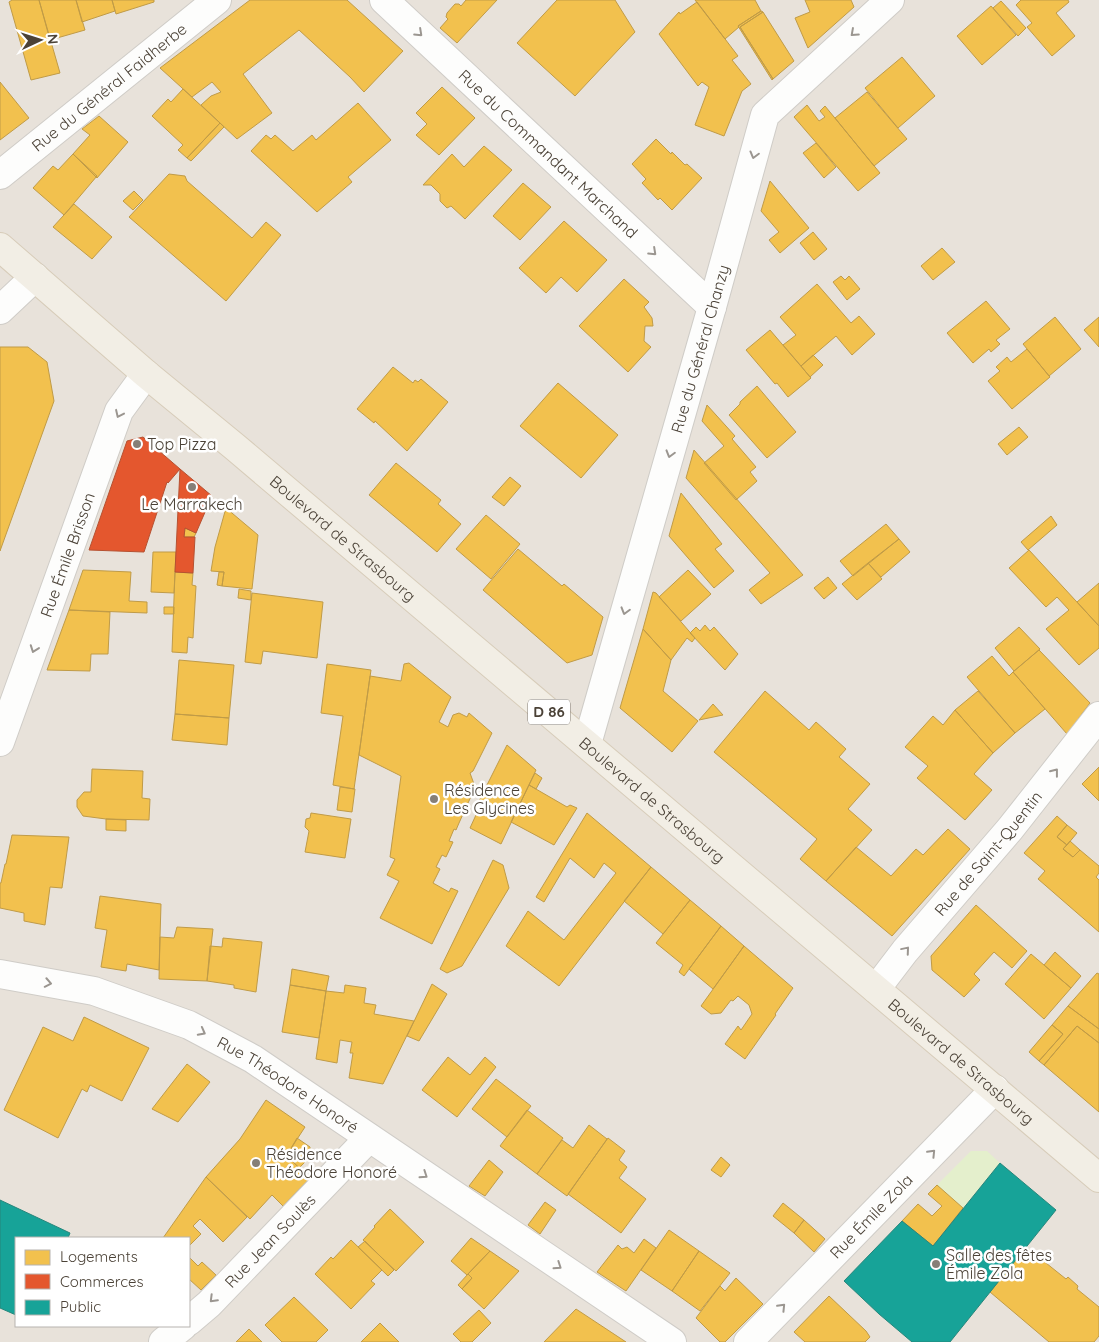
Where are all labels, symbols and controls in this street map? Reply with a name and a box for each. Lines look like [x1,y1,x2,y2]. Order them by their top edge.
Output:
north arrow [15,15,65,65]
street label: Rue du Général Faidherbe [27,19,191,156]
one-way arrow [414,27,423,36]
one-way arrow [850,27,859,36]
text: N [44,33,62,45]
street label: Rue du Commandant Marchand [455,65,642,242]
one-way arrow [749,150,759,158]
one-way arrow [648,246,657,255]
street label: Rue du Général Chanzy [666,262,733,435]
one-way arrow [115,409,125,418]
place label: Top Pizza [147,434,216,454]
marker: Top Pizza [131,438,143,450]
one-way arrow [665,450,675,458]
street label: Boulevard de Strasbourg [266,471,420,606]
marker: Le Marrakech [186,481,198,493]
street label: Rue Émile Brisson [36,490,99,620]
place label: Le Marrakech [141,494,243,514]
one-way arrow [620,606,631,615]
one-way arrow [30,644,40,652]
road number: D 86 [528,700,570,724]
street label: Boulevard de Strasbourg [575,733,729,867]
one-way arrow [1050,769,1058,778]
place label: Résidence Les Glycines [444,780,535,818]
street label: Rue de Saint-Quentin [930,787,1046,920]
marker: Résidence Les Glycines [428,793,440,805]
one-way arrow [901,947,910,956]
one-way arrow [44,977,52,987]
street label: Boulevard de Strasbourg [884,994,1038,1129]
one-way arrow [197,1026,206,1036]
street label: Rue Théodore Honoré [214,1032,362,1137]
place label: Résidence Théodore Honoré [266,1144,397,1182]
one-way arrow [927,1150,936,1159]
marker: Résidence Théodore Honoré [250,1157,262,1169]
one-way arrow [418,1169,427,1178]
street label: Rue Émile Zola [825,1170,917,1263]
street label: Rue Jean Soulès [220,1190,320,1292]
legend [15,1237,190,1327]
place label: Salle des fêtes Émile Zola [946,1245,1052,1283]
text: Logements [60,1247,138,1266]
marker: Salle des fêtes Émile Zola [930,1258,942,1270]
one-way arrow [553,1259,562,1269]
text: Commerces [60,1272,143,1291]
one-way arrow [210,1293,219,1302]
text: Public [60,1297,101,1316]
one-way arrow [776,1304,785,1313]

